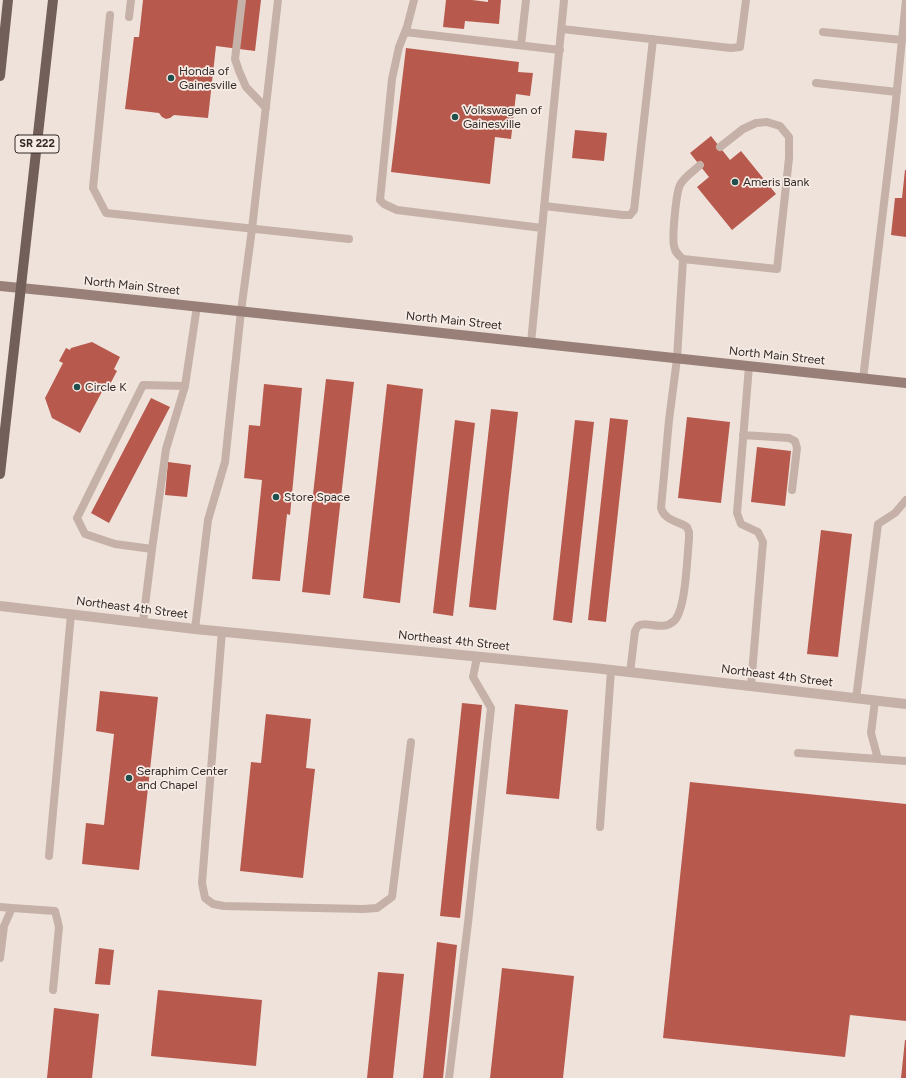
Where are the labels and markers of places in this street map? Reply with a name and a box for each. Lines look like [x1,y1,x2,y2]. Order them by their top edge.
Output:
place label: Honda of Gainesville [179,64,237,92]
marker: Honda of Gainesville [166,73,176,83]
place label: Volkswagen of Gainesville [463,103,542,131]
marker: Volkswagen of Gainesville [450,112,460,122]
place label: Ameris Bank [743,175,809,189]
marker: Ameris Bank [730,177,740,187]
place label: Circle K [85,380,126,394]
marker: Circle K [72,382,82,392]
place label: Store Space [284,490,350,504]
marker: Store Space [271,492,281,502]
place label: Seraphim Center and Chapel [137,764,228,792]
marker: Seraphim Center and Chapel [124,773,134,783]

